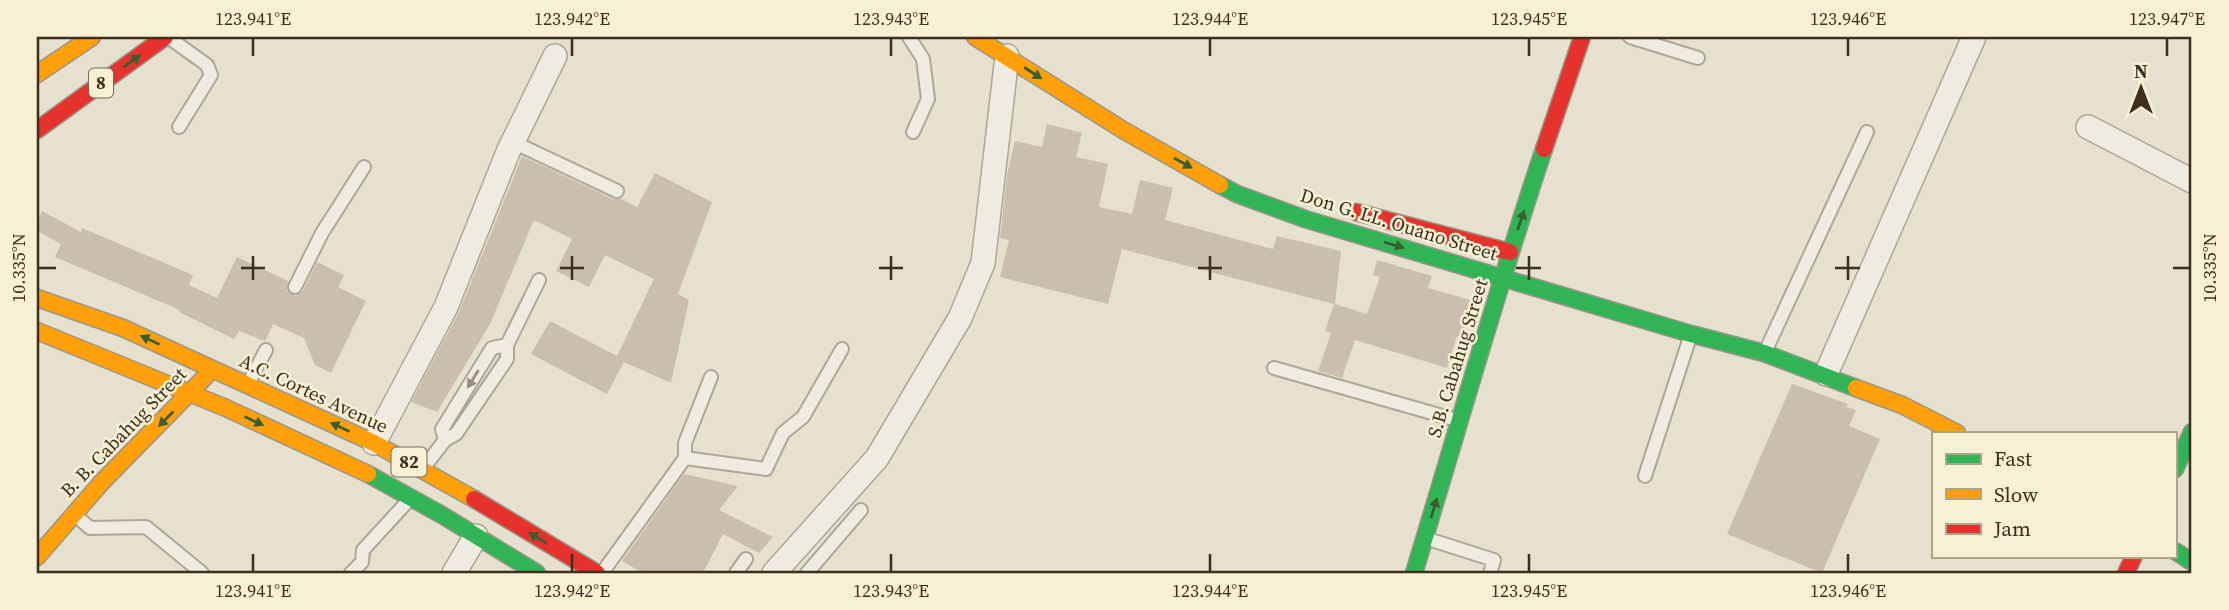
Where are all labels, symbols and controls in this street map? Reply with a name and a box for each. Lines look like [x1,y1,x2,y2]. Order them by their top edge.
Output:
text: 123.941°E [215,6,291,31]
text: 123.942°E [534,6,610,31]
text: 123.943°E [853,6,929,31]
text: 123.944°E [1172,6,1248,31]
text: 123.945°E [1491,6,1567,31]
text: 123.946°E [1810,6,1886,31]
text: 123.947°E [2129,6,2205,31]
north arrow [2106,52,2176,122]
one-way arrow [123,54,141,68]
text: N [2134,58,2148,84]
one-way arrow [1024,66,1043,79]
road number: 8 [89,68,113,98]
one-way arrow [1173,157,1192,169]
street label: Don G. LL. Ouano Street [1297,182,1501,267]
one-way arrow [1516,209,1527,230]
text: 10.335°N [6,233,31,303]
text: 10.335°N [2197,233,2222,303]
one-way arrow [1384,240,1405,250]
street label: S.B. Cabahug Street [1421,275,1494,440]
one-way arrow [140,334,161,345]
street label: A.C. Cortes Avenue [236,347,392,439]
street label: B. B. Cabahug Street [54,361,192,503]
one-way arrow [467,370,479,389]
one-way arrow [158,410,175,426]
one-way arrow [244,415,264,427]
one-way arrow [330,422,350,433]
legend [1932,432,2176,558]
text: Fast [1994,444,2032,473]
road number: 82 [392,448,426,476]
text: Slow [1994,480,2038,509]
one-way arrow [1429,497,1439,518]
text: Jam [1993,514,2031,543]
one-way arrow [529,532,548,544]
text: 123.941°E [215,578,291,603]
text: 123.942°E [534,578,610,603]
text: 123.943°E [853,578,929,603]
text: 123.944°E [1172,578,1248,603]
text: 123.945°E [1491,578,1567,603]
text: 123.946°E [1810,578,1886,603]

